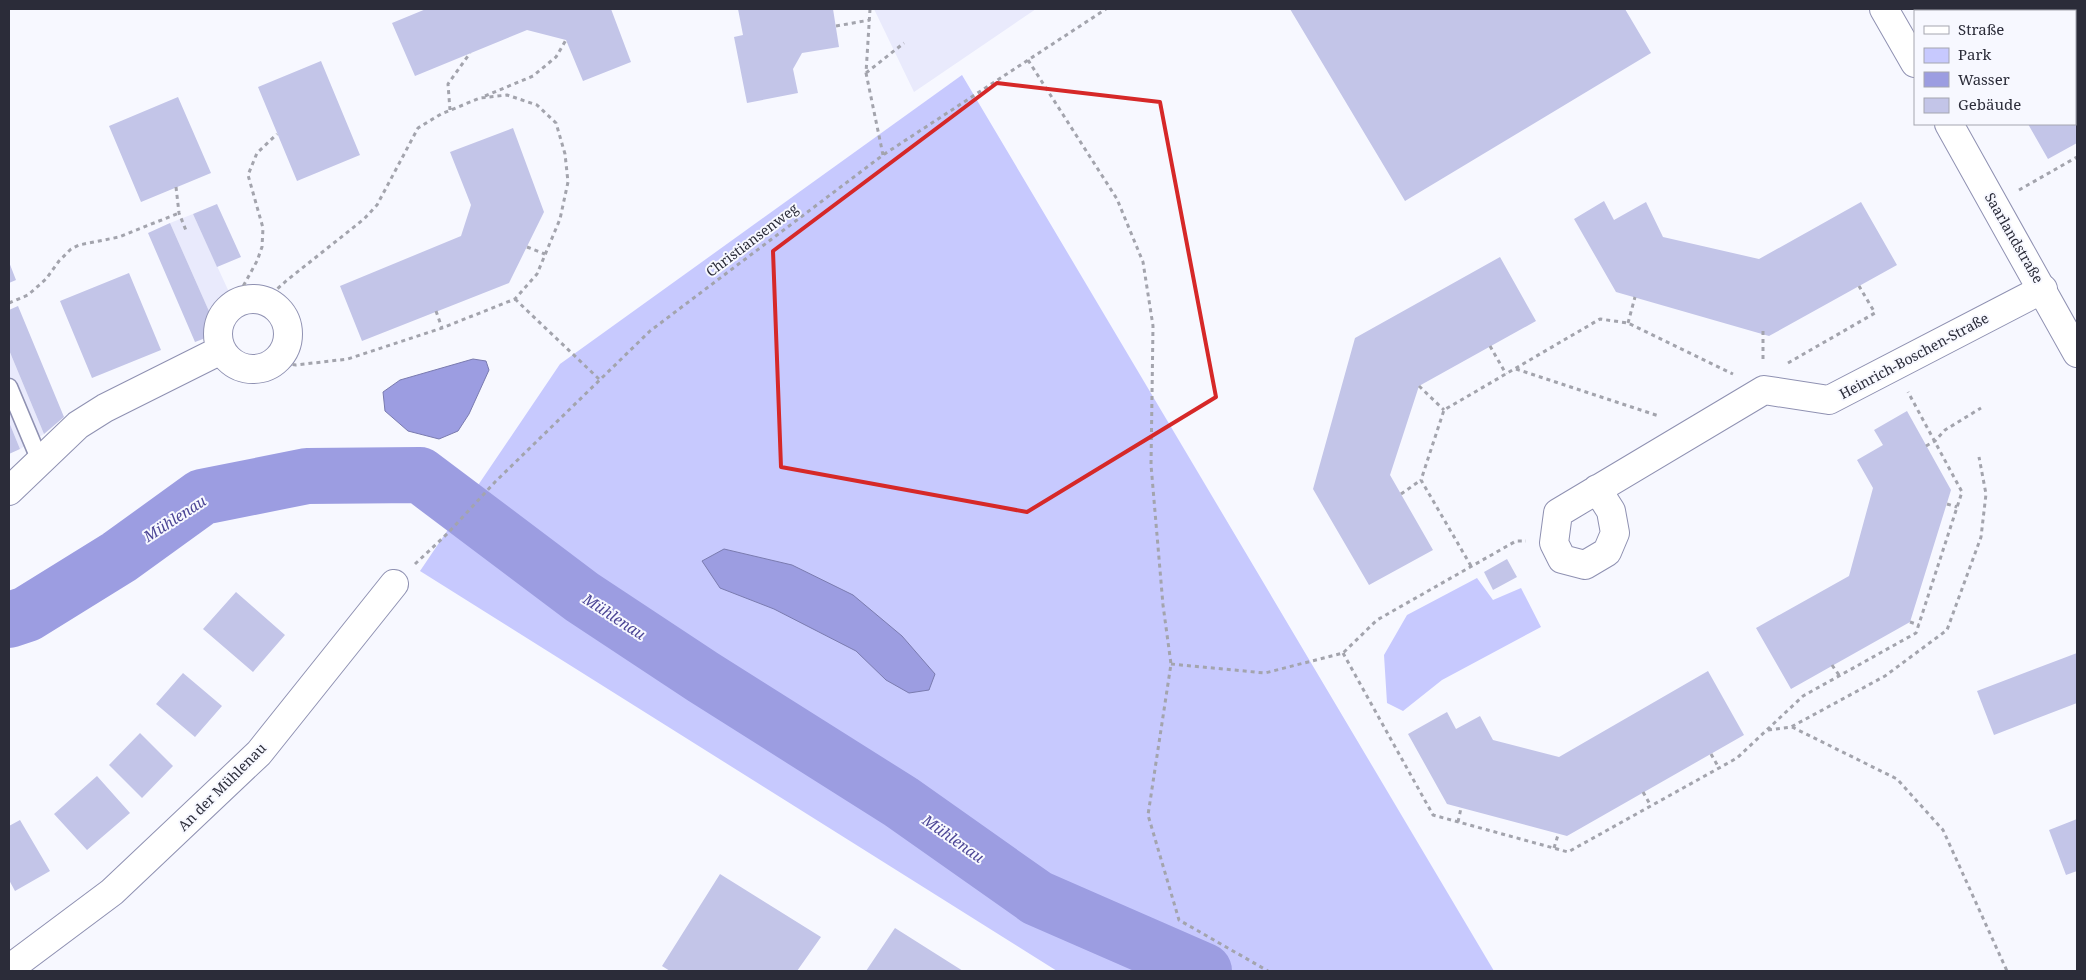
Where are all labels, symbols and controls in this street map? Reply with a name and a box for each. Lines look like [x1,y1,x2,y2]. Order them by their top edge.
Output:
legend [1914,10,2076,125]
text: Straße [1958,19,2004,39]
text: Park [1958,44,1992,64]
text: Wasser [1958,69,2010,89]
text: Gebäude [1958,94,2021,114]
street label: Saarlandstraße [1981,189,2048,287]
street label: Christiansenweg [702,198,802,281]
street label: Heinrich-Boschen-Straße [1836,308,1992,403]
water label: Mühlenau [139,491,210,546]
water label: Mühlenau [579,588,650,644]
street label: An der Mühlenau [173,738,270,835]
water label: Mühlenau [918,809,988,867]

